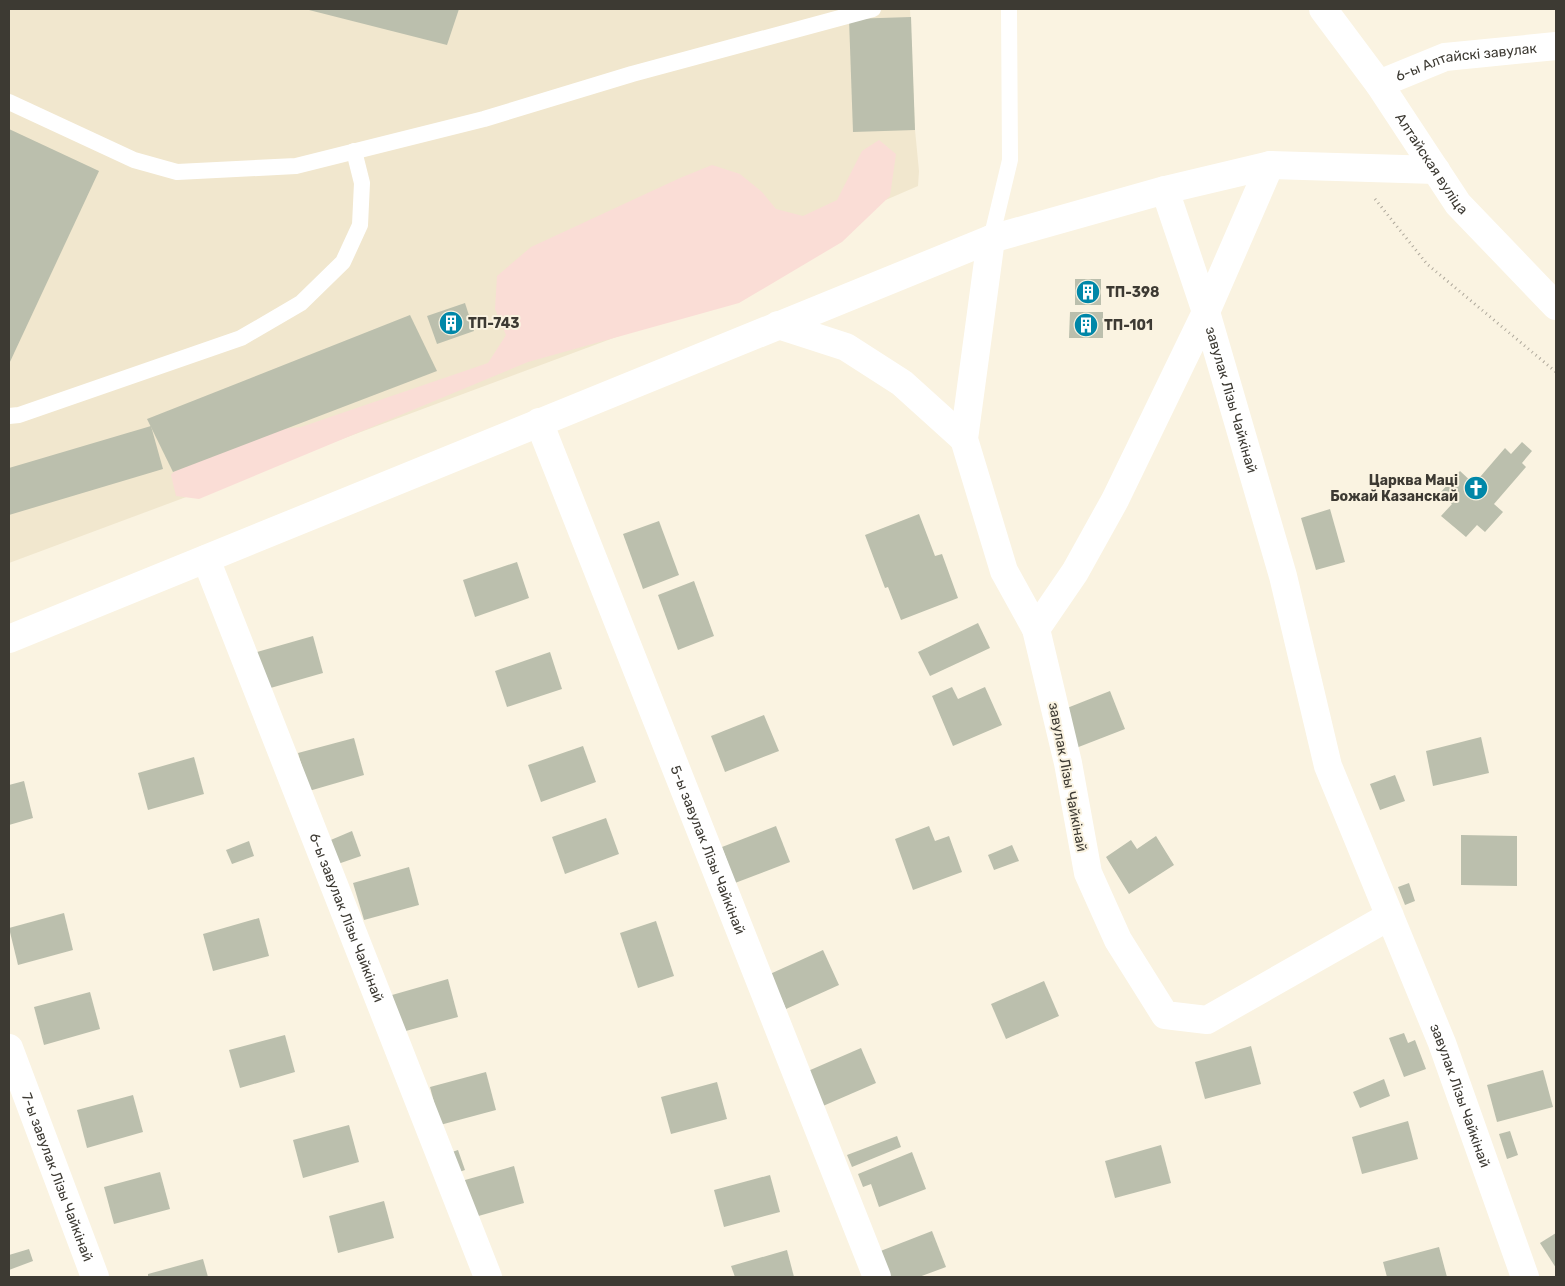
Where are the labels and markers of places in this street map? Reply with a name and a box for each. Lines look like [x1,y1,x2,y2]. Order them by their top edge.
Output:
building icon: ТП-398 [1075,279,1101,305]
place label: ТП-398 [1106,284,1159,301]
building icon: ТП-743 [438,310,464,336]
building icon: ТП-101 [1073,312,1099,338]
place label: ТП-743 [468,315,520,332]
place label: ТП-101 [1104,317,1153,334]
place label: Царква Маці Божай Казанскай [1330,472,1458,505]
church icon: Царква Маці Божай Казанскай [1463,475,1489,501]

